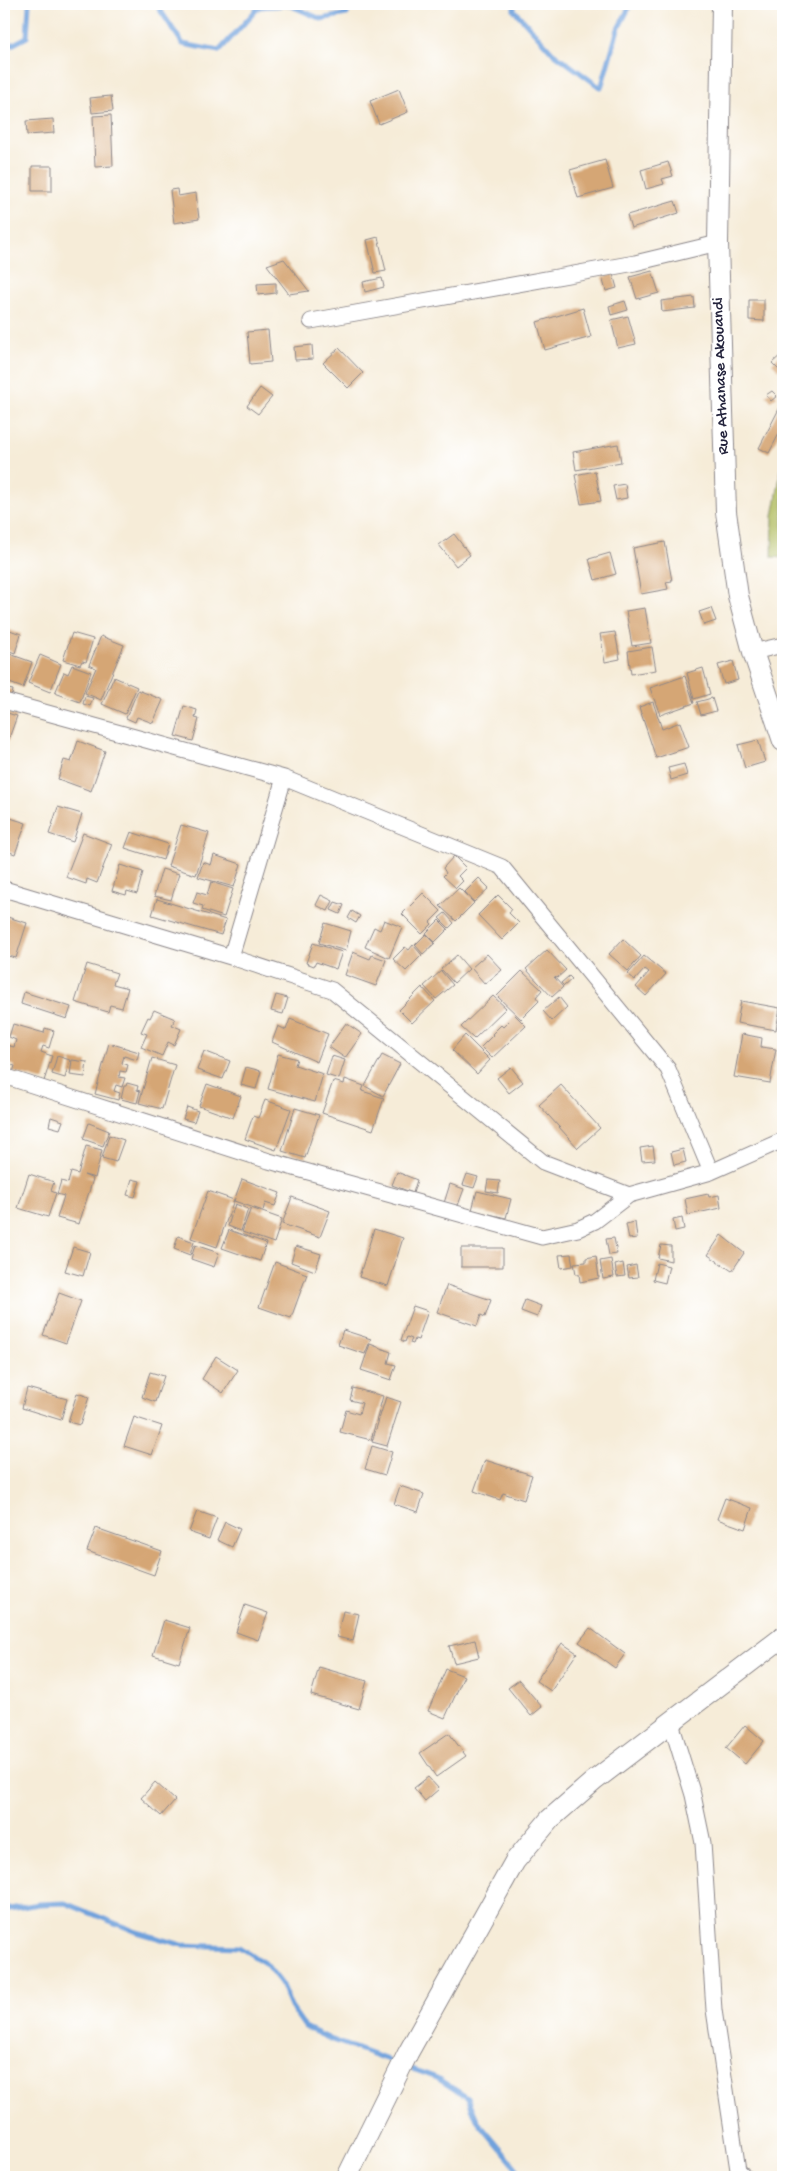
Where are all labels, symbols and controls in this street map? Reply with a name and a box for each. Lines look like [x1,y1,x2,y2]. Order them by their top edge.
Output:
street label: Rue Athanase Akouandi [710,297,734,455]

